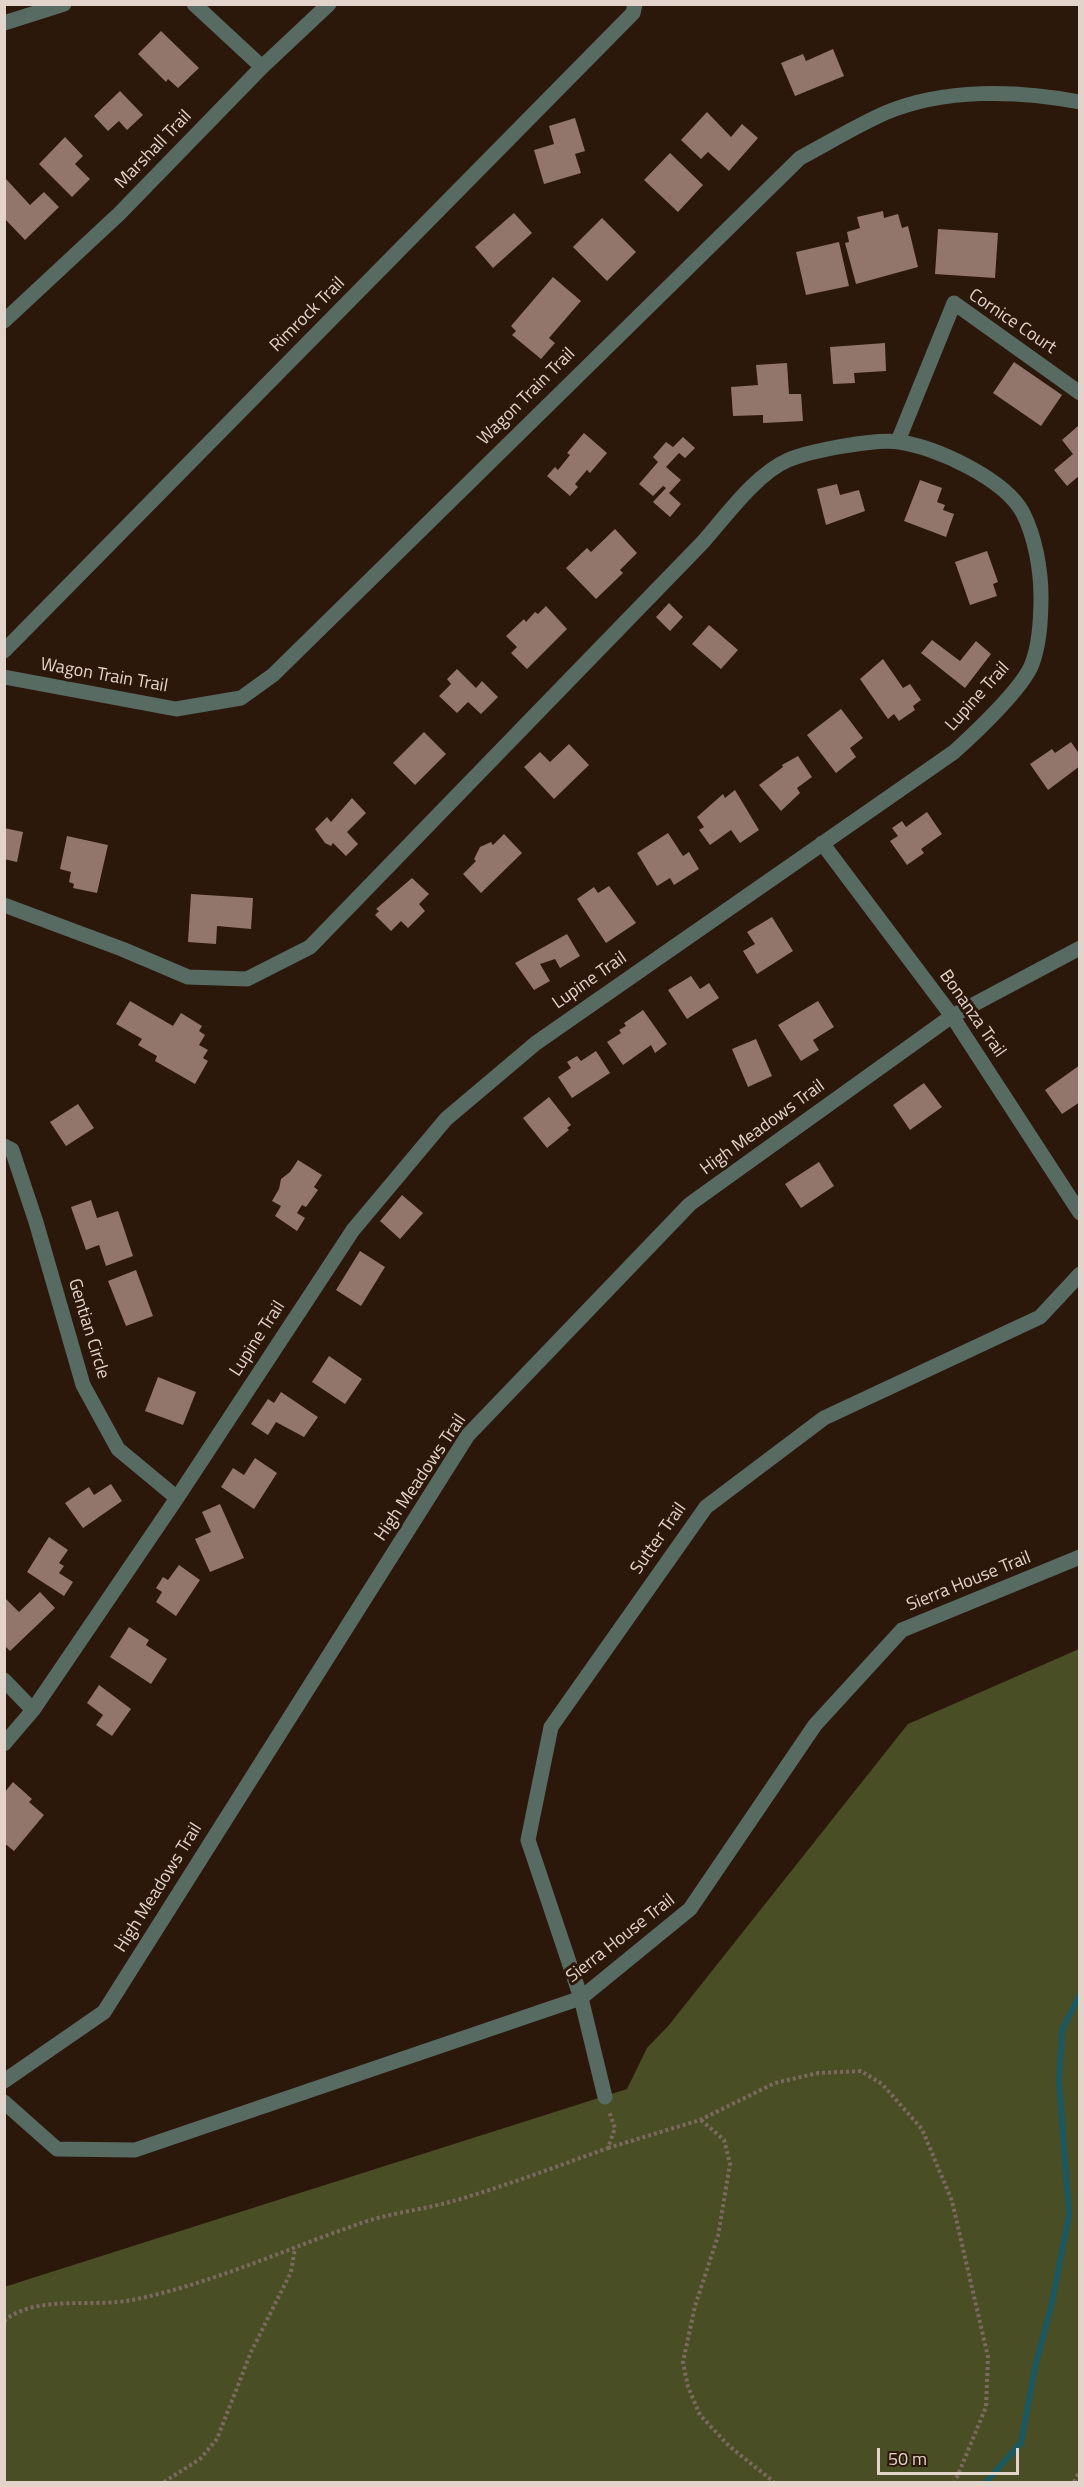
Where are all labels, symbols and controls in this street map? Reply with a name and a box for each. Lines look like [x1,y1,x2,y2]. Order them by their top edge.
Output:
street label: Marshall Trail [111,106,197,194]
street label: Rimrock Trail [266,273,350,357]
street label: Cornice Court [964,285,1060,359]
street label: Wagon Train Trail [474,344,580,450]
street label: Wagon Train Trail [39,654,169,698]
street label: Lupine Trail [941,658,1015,736]
street label: Lupine Trail [549,948,631,1014]
street label: Bonanza Trail [934,966,1010,1062]
street label: High Meadows Trail [697,1076,829,1180]
street label: Gentian Circle [63,1276,113,1382]
street label: Lupine Trail [226,1297,290,1381]
street label: High Meadows Trail [371,1410,471,1546]
street label: Sutter Trail [626,1499,692,1579]
street label: Sierra House Trail [904,1547,1034,1617]
street label: High Meadows Trail [111,1819,207,1957]
street label: Sierra House Trail [562,1890,680,1988]
scale bar [880,2436,1022,2474]
text: 50 m [888,2445,927,2472]

